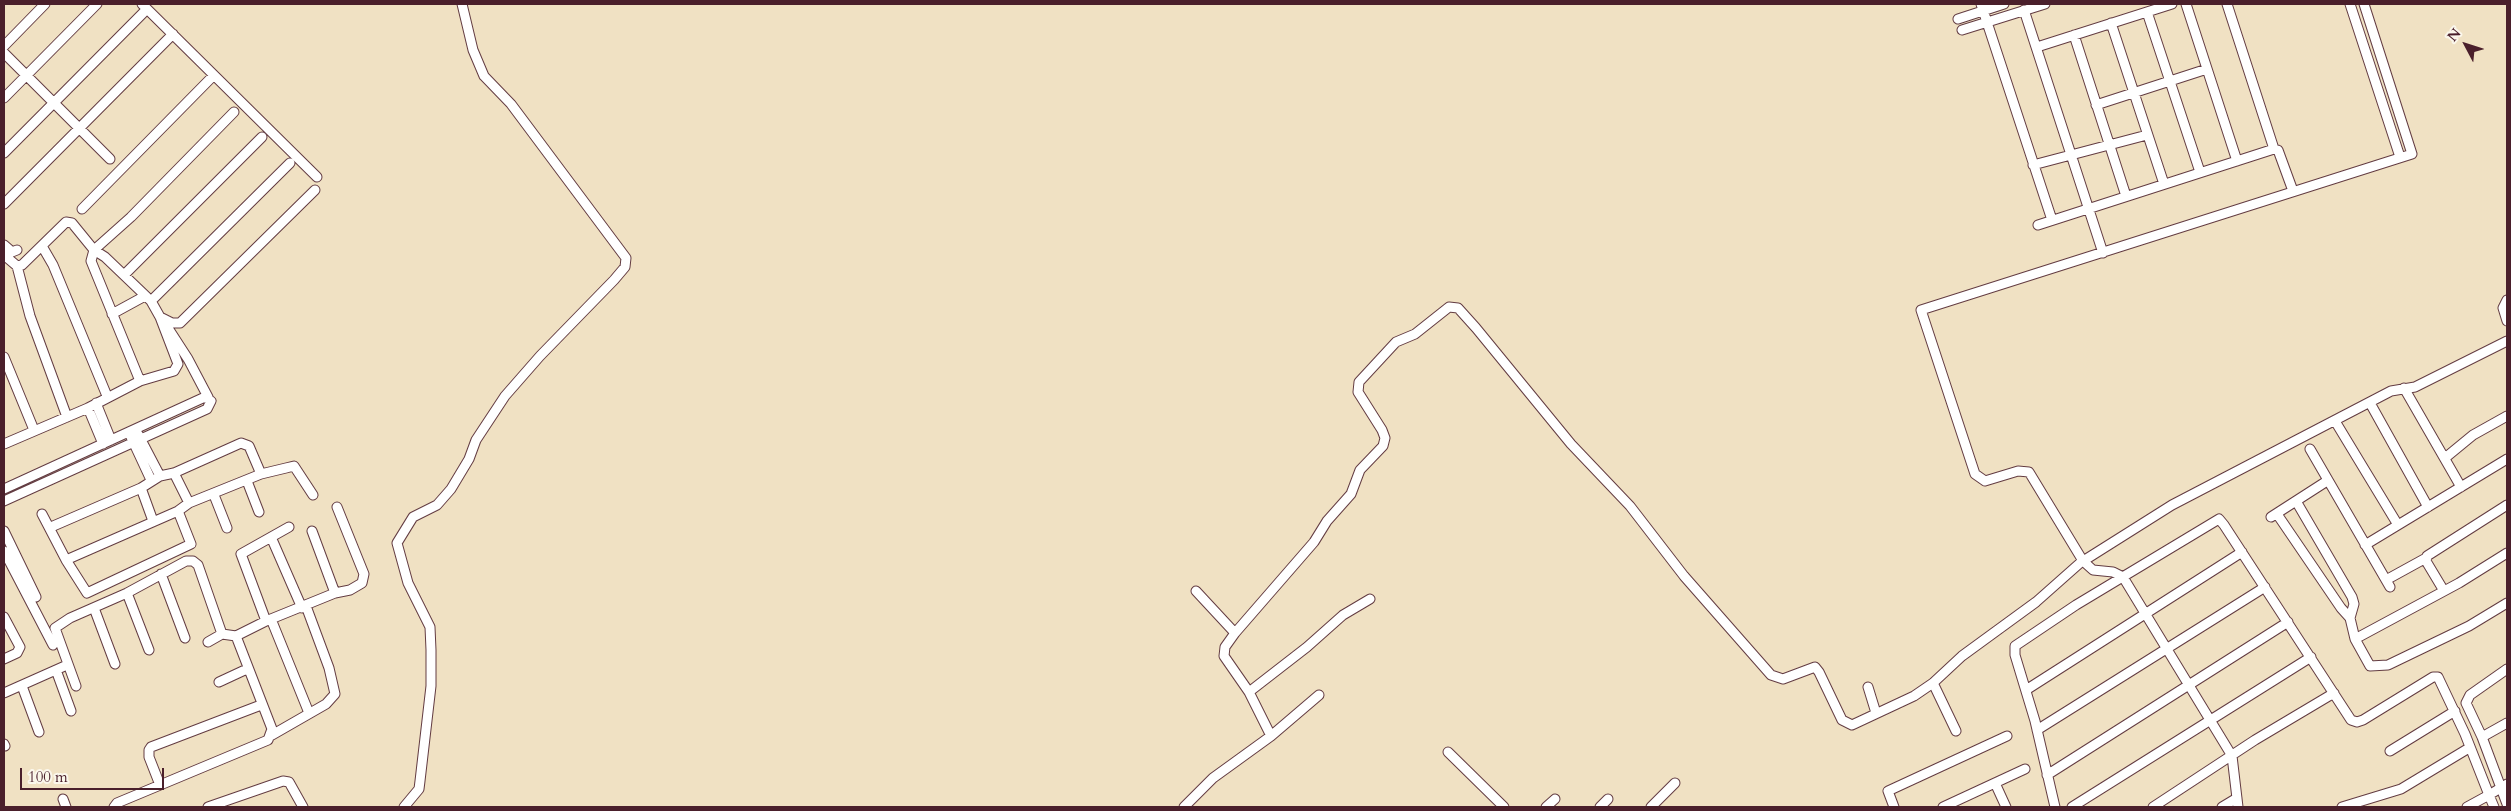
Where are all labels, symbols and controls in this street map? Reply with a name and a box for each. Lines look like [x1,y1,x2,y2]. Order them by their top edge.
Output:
north arrow [2441,20,2491,70]
text: N [2443,24,2465,46]
scale bar [22,758,166,790]
text: 100 m [28,767,68,787]

